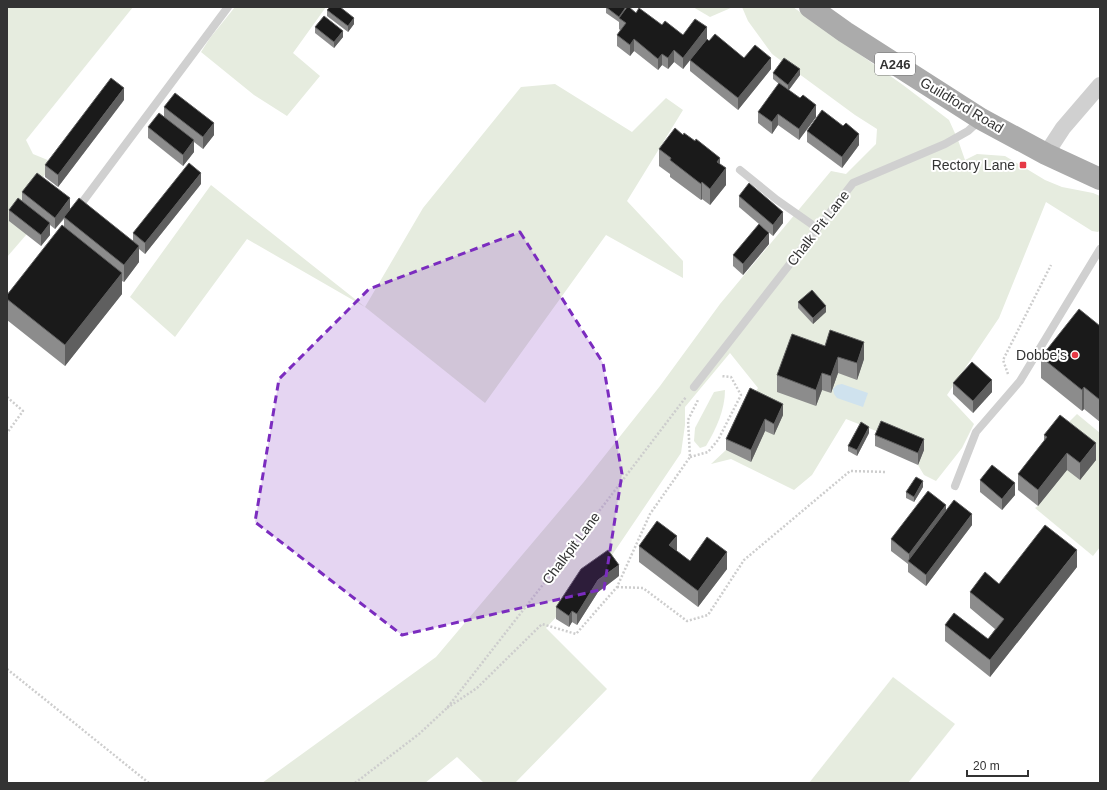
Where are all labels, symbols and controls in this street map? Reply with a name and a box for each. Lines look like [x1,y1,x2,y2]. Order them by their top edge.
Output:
road number: A246 [875,53,915,75]
street label: Guildford Road [918,74,1006,136]
place label: Rectory Lane [932,157,1015,173]
marker: Rectory Lane [1018,160,1028,170]
street label: Chalk Pit Lane [784,187,852,269]
place label: Dobbe's [1016,347,1067,363]
marker: Dobbe's [1070,350,1080,360]
street label: Chalkpit Lane [539,509,603,587]
scale bar [967,752,1028,778]
text: 20 m [973,759,1000,773]

